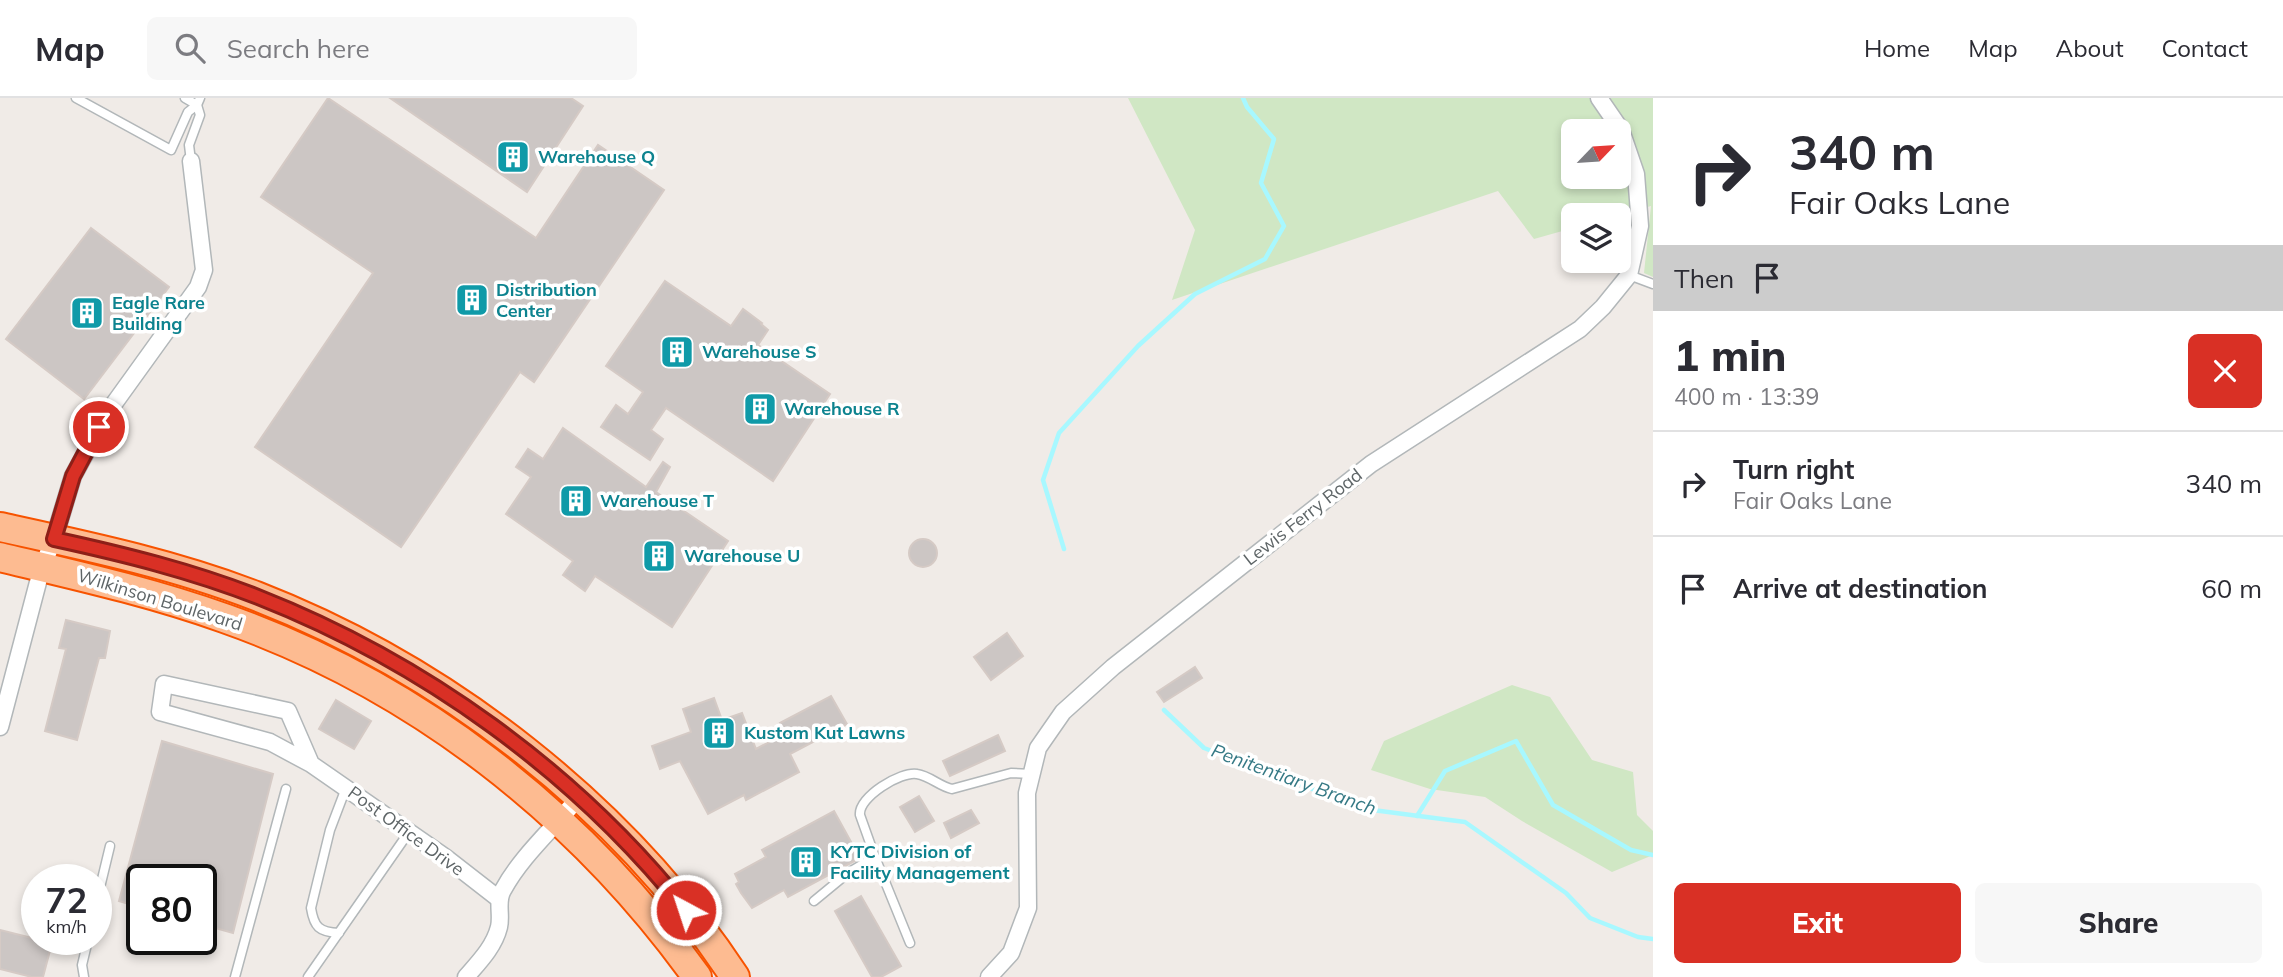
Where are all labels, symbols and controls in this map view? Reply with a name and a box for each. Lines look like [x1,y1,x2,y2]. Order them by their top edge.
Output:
search box [147,17,637,80]
text: Map [35,28,105,69]
icon: search [171,29,209,67]
text: Search here [227,32,370,65]
text: Home [1864,33,1930,63]
text: Map [1968,33,2018,63]
text: About [2056,33,2124,63]
text: Contact [2162,33,2248,63]
north arrow [1561,119,1631,189]
map controls [1561,119,1631,273]
text: 340 m [1789,121,1935,182]
icon: right [1674,126,1765,217]
building icon: Warehouse Q [494,138,532,176]
place label: Warehouse Q [538,145,655,168]
text: Fair Oaks Lane [1789,182,2010,222]
button: layers [1561,203,1631,273]
icon: arrive [1748,259,1786,297]
text: Then [1674,262,1734,295]
place label: Distribution Center [496,278,597,322]
building icon: Distribution Center [453,281,491,319]
place label: Eagle Rare Building [112,291,205,335]
building icon: Eagle Rare Building [68,294,106,332]
text: 1 min [1674,329,1787,382]
building icon: Warehouse S [658,333,696,371]
button: close [2188,334,2262,408]
place label: Warehouse S [702,340,817,363]
text: 400 m · 13:39 [1674,382,1819,411]
building icon: Warehouse R [741,390,779,428]
pin [69,397,129,457]
place label: Warehouse R [784,397,900,420]
icon: arrive [80,408,118,446]
text: Turn right [1733,453,1854,486]
street label: Lewis Ferry Road [1239,463,1367,570]
icon: right [1674,465,1712,503]
text: 340 m [2186,467,2262,500]
building icon: Warehouse T [557,482,595,520]
text: Fair Oaks Lane [1733,486,1892,515]
place label: Warehouse T [600,489,714,512]
building icon: Warehouse U [640,537,678,575]
place label: Warehouse U [684,544,800,567]
street label: Wilkinson Boulevard [75,563,245,636]
icon: arrive [1674,570,1712,608]
text: Arrive at destination [1733,572,1988,605]
text: 60 m [2201,572,2262,605]
building icon: Kustom Kut Lawns [700,714,738,752]
place label: Kustom Kut Lawns [744,721,905,744]
water label: Penitentiary Branch [1208,738,1380,820]
street label: Post Office Drive [344,781,469,881]
place label: KYTC Division of Facility Management [830,840,1010,884]
building icon: KYTC Division of Facility Management [787,843,825,881]
speed limit sign: 80 [126,864,217,955]
position arrow [649,873,723,947]
text: 72 [45,878,88,922]
button: Exit [1674,883,1961,963]
button: Share [1975,883,2262,963]
text: km/h [46,915,87,938]

